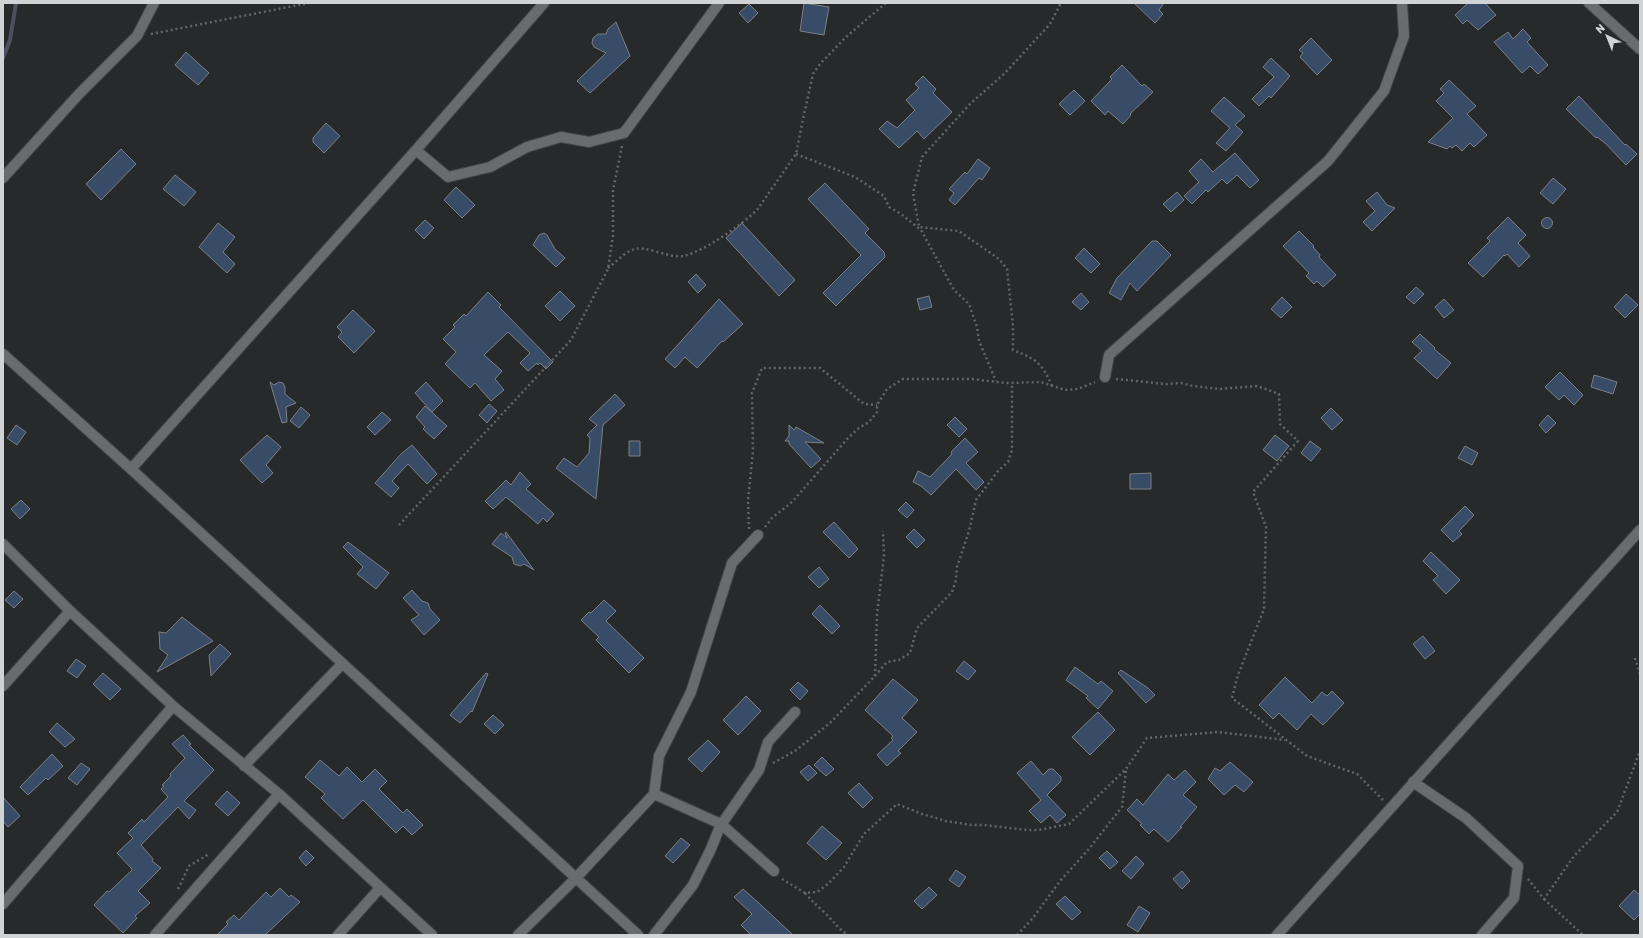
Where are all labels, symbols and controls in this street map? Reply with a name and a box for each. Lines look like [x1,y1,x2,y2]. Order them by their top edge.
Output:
north arrow [1587,16,1627,56]
text: N [1593,22,1608,37]

